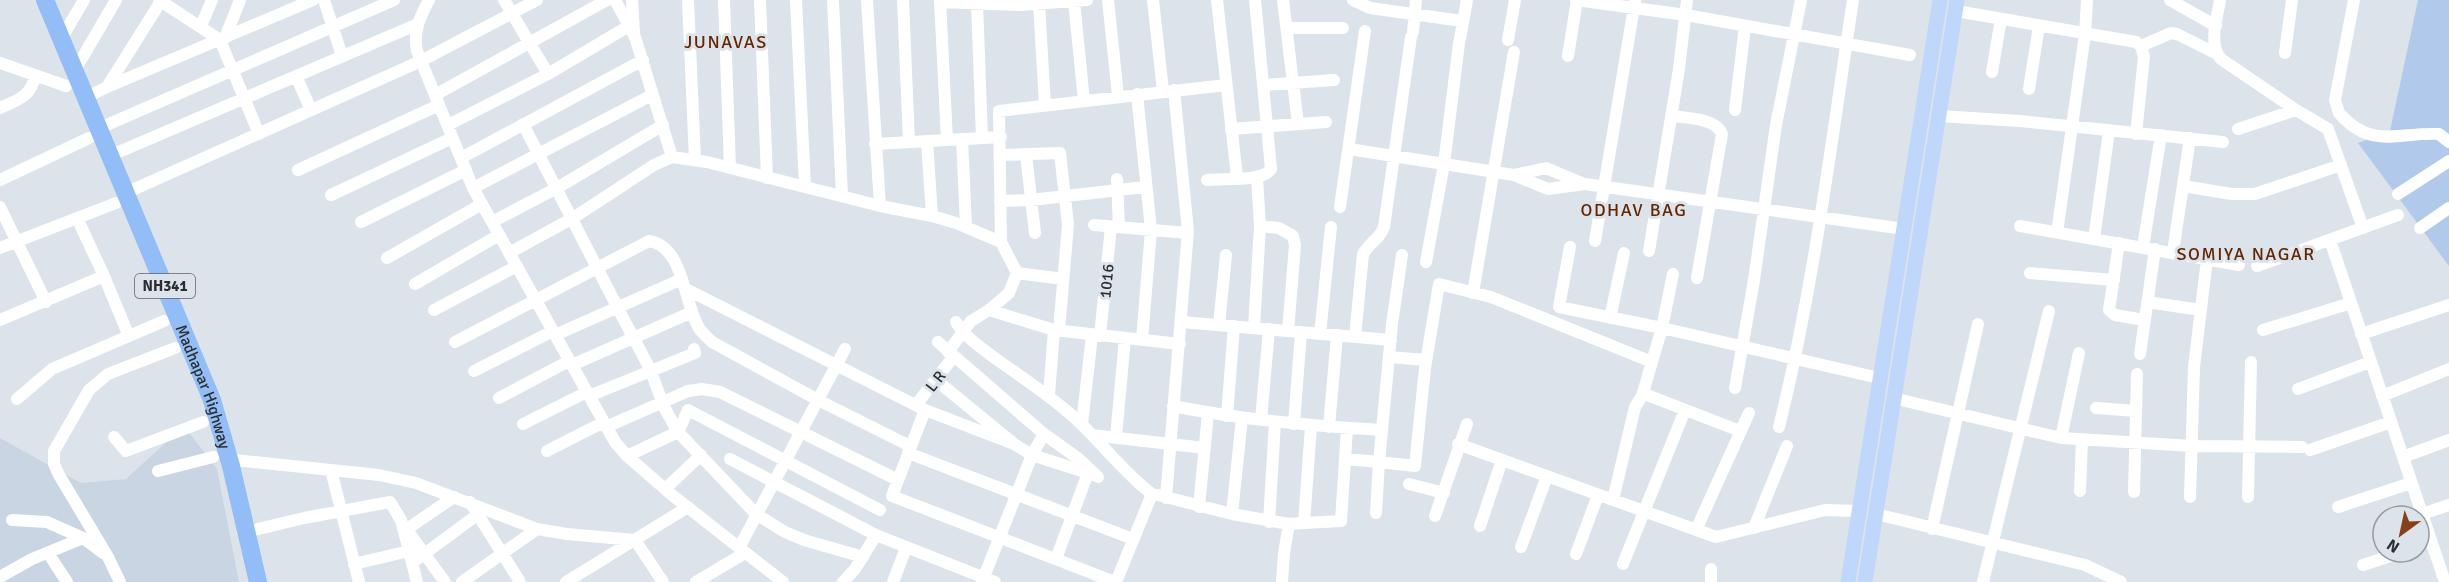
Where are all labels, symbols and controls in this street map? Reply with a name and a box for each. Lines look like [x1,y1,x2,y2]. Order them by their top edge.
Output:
district label: JUNAVAS [684,31,768,53]
district label: ODHAV BAG [1581,199,1687,221]
district label: SOMIYA NAGAR [2176,243,2316,265]
street label: 1016 [1095,263,1119,299]
road number: NH341 [135,274,195,298]
street label: Madhapar Highway [171,322,235,452]
street label: L R [921,367,950,396]
north arrow [2371,504,2431,564]
text: N [2383,534,2403,557]

